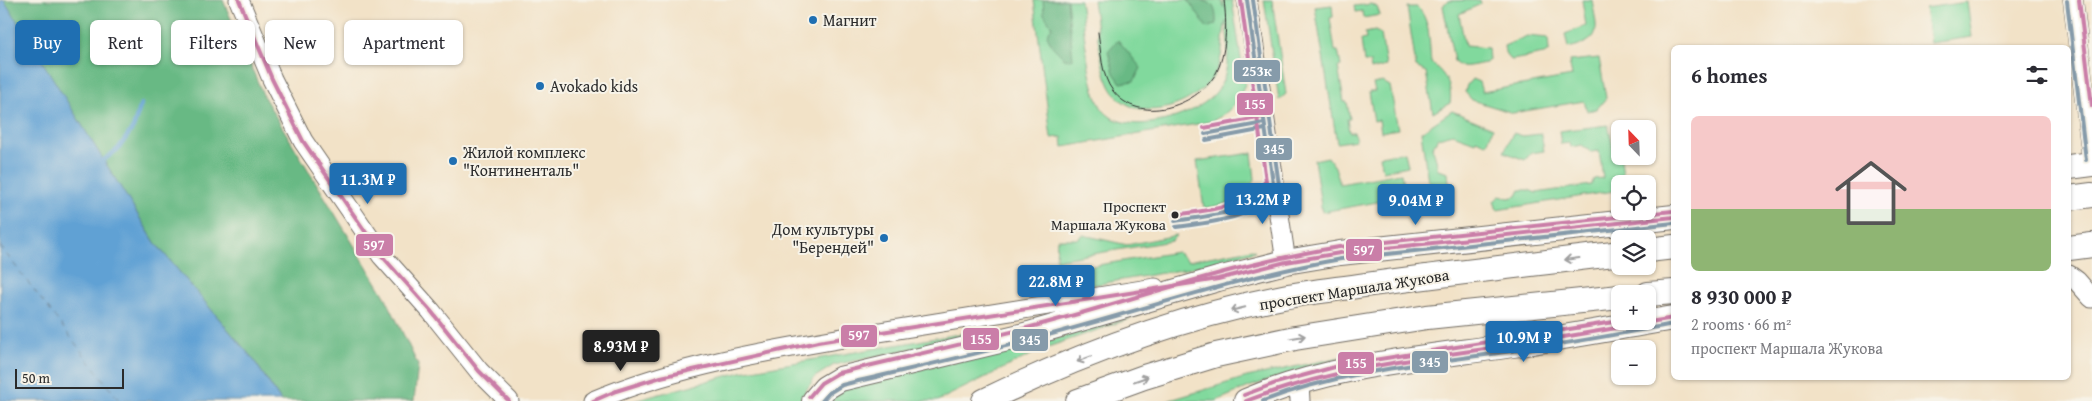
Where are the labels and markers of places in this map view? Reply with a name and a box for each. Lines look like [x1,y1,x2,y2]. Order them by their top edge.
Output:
place label: Магнит [823,8,877,32]
marker: Магнит [807,14,819,26]
place label: Avokado kids [550,74,638,98]
marker: Avokado kids [534,80,546,92]
place label: Жилой комплекс "Континенталь" [462,140,586,182]
marker: Жилой комплекс "Континенталь" [447,155,459,167]
pin: 11.3M ₽ [322,162,414,205]
pin: 13.2M ₽ [1217,182,1309,225]
pin: 9.04M ₽ [1370,184,1462,226]
place label: Проспект Маршала Жукова [1051,196,1167,235]
marker: Проспект Маршала Жукова [1170,210,1180,220]
place label: Дом культуры "Берендей" [771,217,874,259]
marker: Дом культуры "Берендей" [878,232,890,244]
pin: 22.8M ₽ [1010,264,1102,307]
pin: 10.9M ₽ [1478,320,1570,363]
pin: 8.93M ₽ [575,330,667,372]

